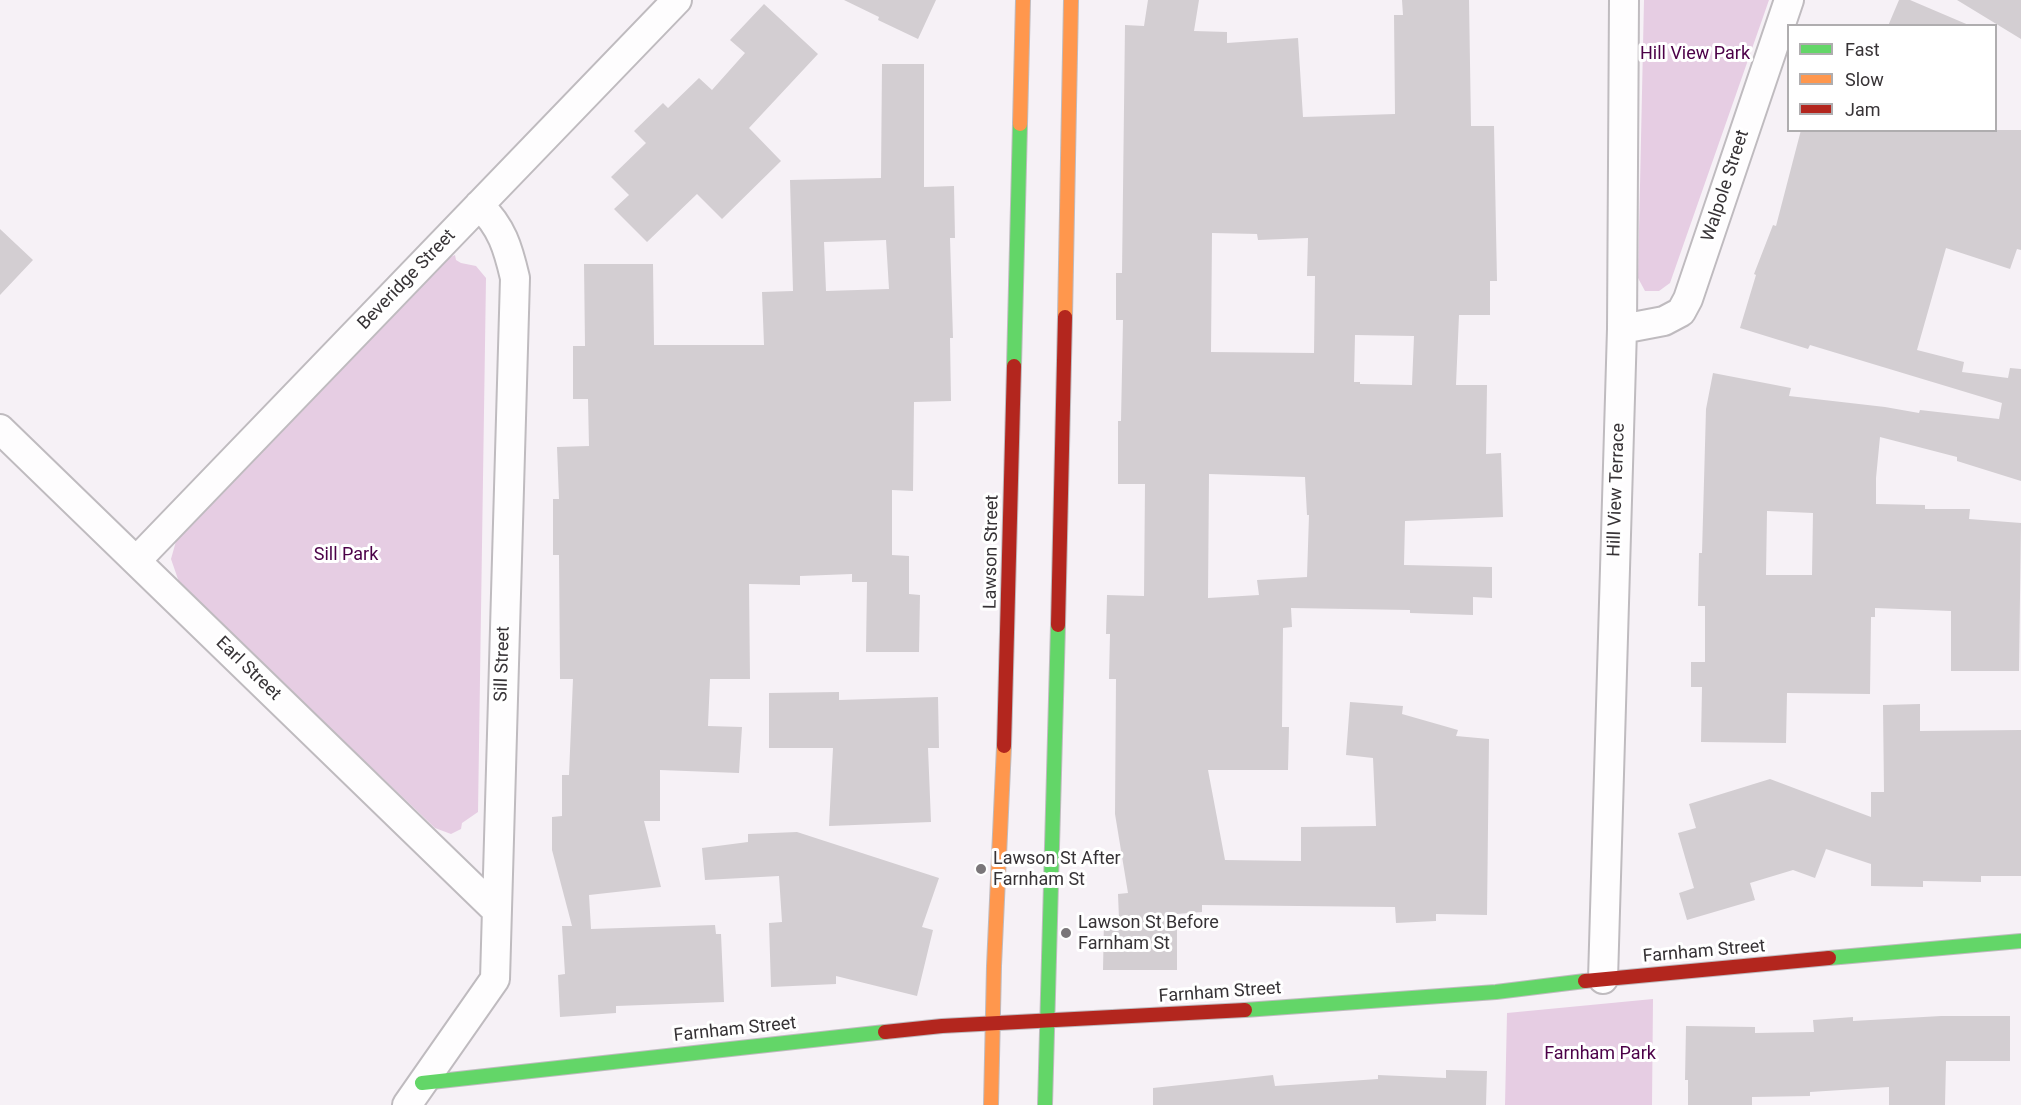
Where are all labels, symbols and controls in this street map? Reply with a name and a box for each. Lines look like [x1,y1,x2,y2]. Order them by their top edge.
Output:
legend [1787,24,1997,132]
text: Fast [1845,39,1880,60]
park label: Hill View Park [1640,43,1750,65]
text: Slow [1845,69,1884,90]
text: Jam [1845,99,1881,120]
street label: Walpole Street [1698,127,1754,245]
street label: Beveridge Street [354,225,460,335]
street label: Hill View Terrace [1604,423,1630,557]
street label: Lawson Street [980,495,1004,609]
park label: Sill Park [314,544,378,566]
street label: Sill Street [491,626,515,702]
street label: Earl Street [211,633,285,705]
place label: Lawson St After Farnham St [993,848,1121,890]
marker: Lawson St After Farnham St [974,862,988,876]
place label: Lawson St Before Farnham St [1078,912,1219,954]
marker: Lawson St Before Farnham St [1059,926,1073,940]
street label: Farnham Street [1642,936,1766,968]
street label: Farnham Street [1158,978,1282,1008]
street label: Farnham Street [673,1013,797,1047]
park label: Farnham Park [1544,1043,1656,1065]

